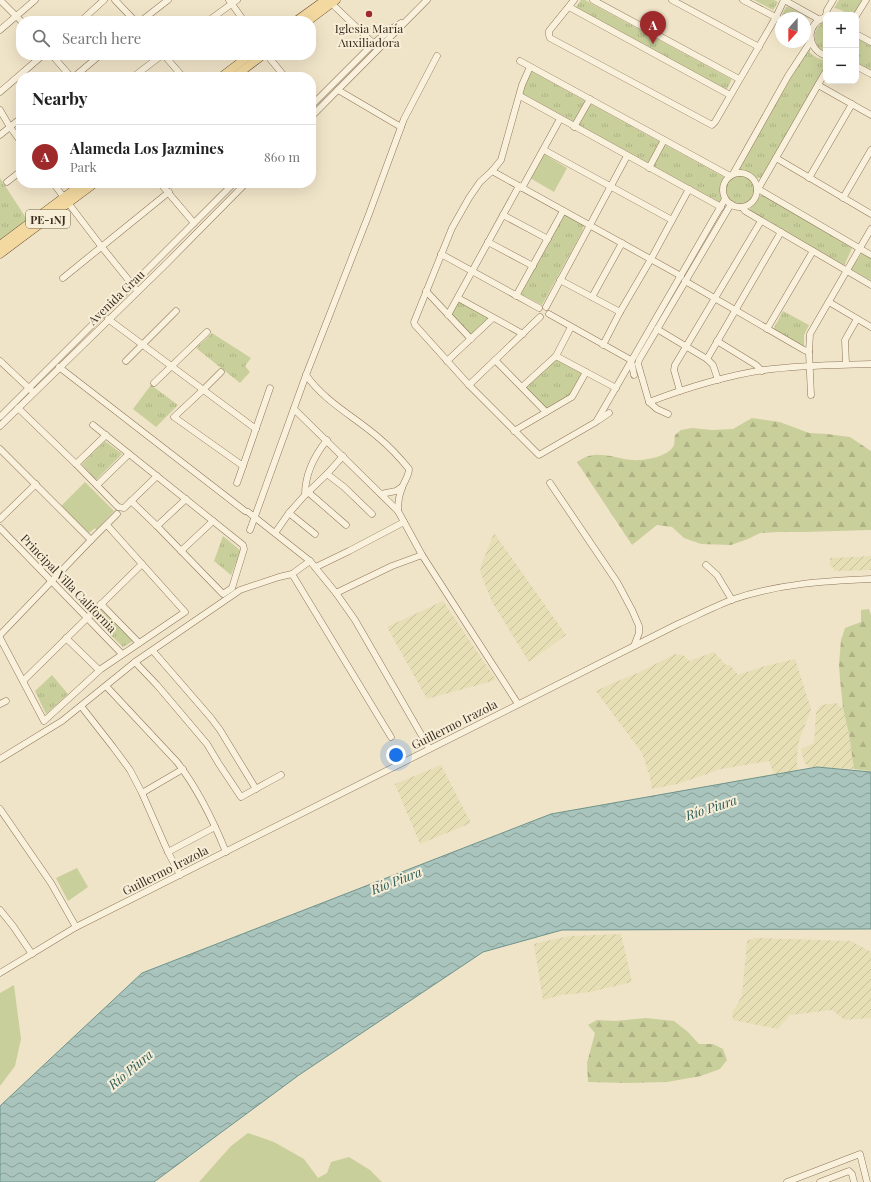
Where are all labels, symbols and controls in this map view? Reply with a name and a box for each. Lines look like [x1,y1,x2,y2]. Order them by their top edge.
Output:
marker: Iglesia María Auxiliadora [364,9,374,19]
pin: A [640,11,666,44]
north arrow [775,12,811,48]
map controls [823,12,859,84]
button: + [823,12,859,48]
search box [16,16,316,60]
place label: Iglesia María Auxiliadora [335,20,403,50]
icon: search [30,27,52,49]
text: Search here [62,28,141,48]
button: − [823,48,859,84]
text: Nearby [32,87,87,109]
text: Alameda Los Jazmines [70,138,224,158]
text: A [41,148,49,165]
text: 860 m [264,148,300,165]
text: Park [70,158,97,175]
road number: PE-1NJ [26,210,70,228]
street label: Avenida Grau [84,266,148,329]
street label: Principal Villa California [18,530,120,636]
street label: Guillermo Irazola [408,695,500,753]
your location [386,745,406,765]
water label: Río Piura [682,791,739,824]
street label: Guillermo Irazola [119,841,211,899]
water label: Río Piura [367,862,424,898]
water label: Río Piura [103,1045,156,1093]

